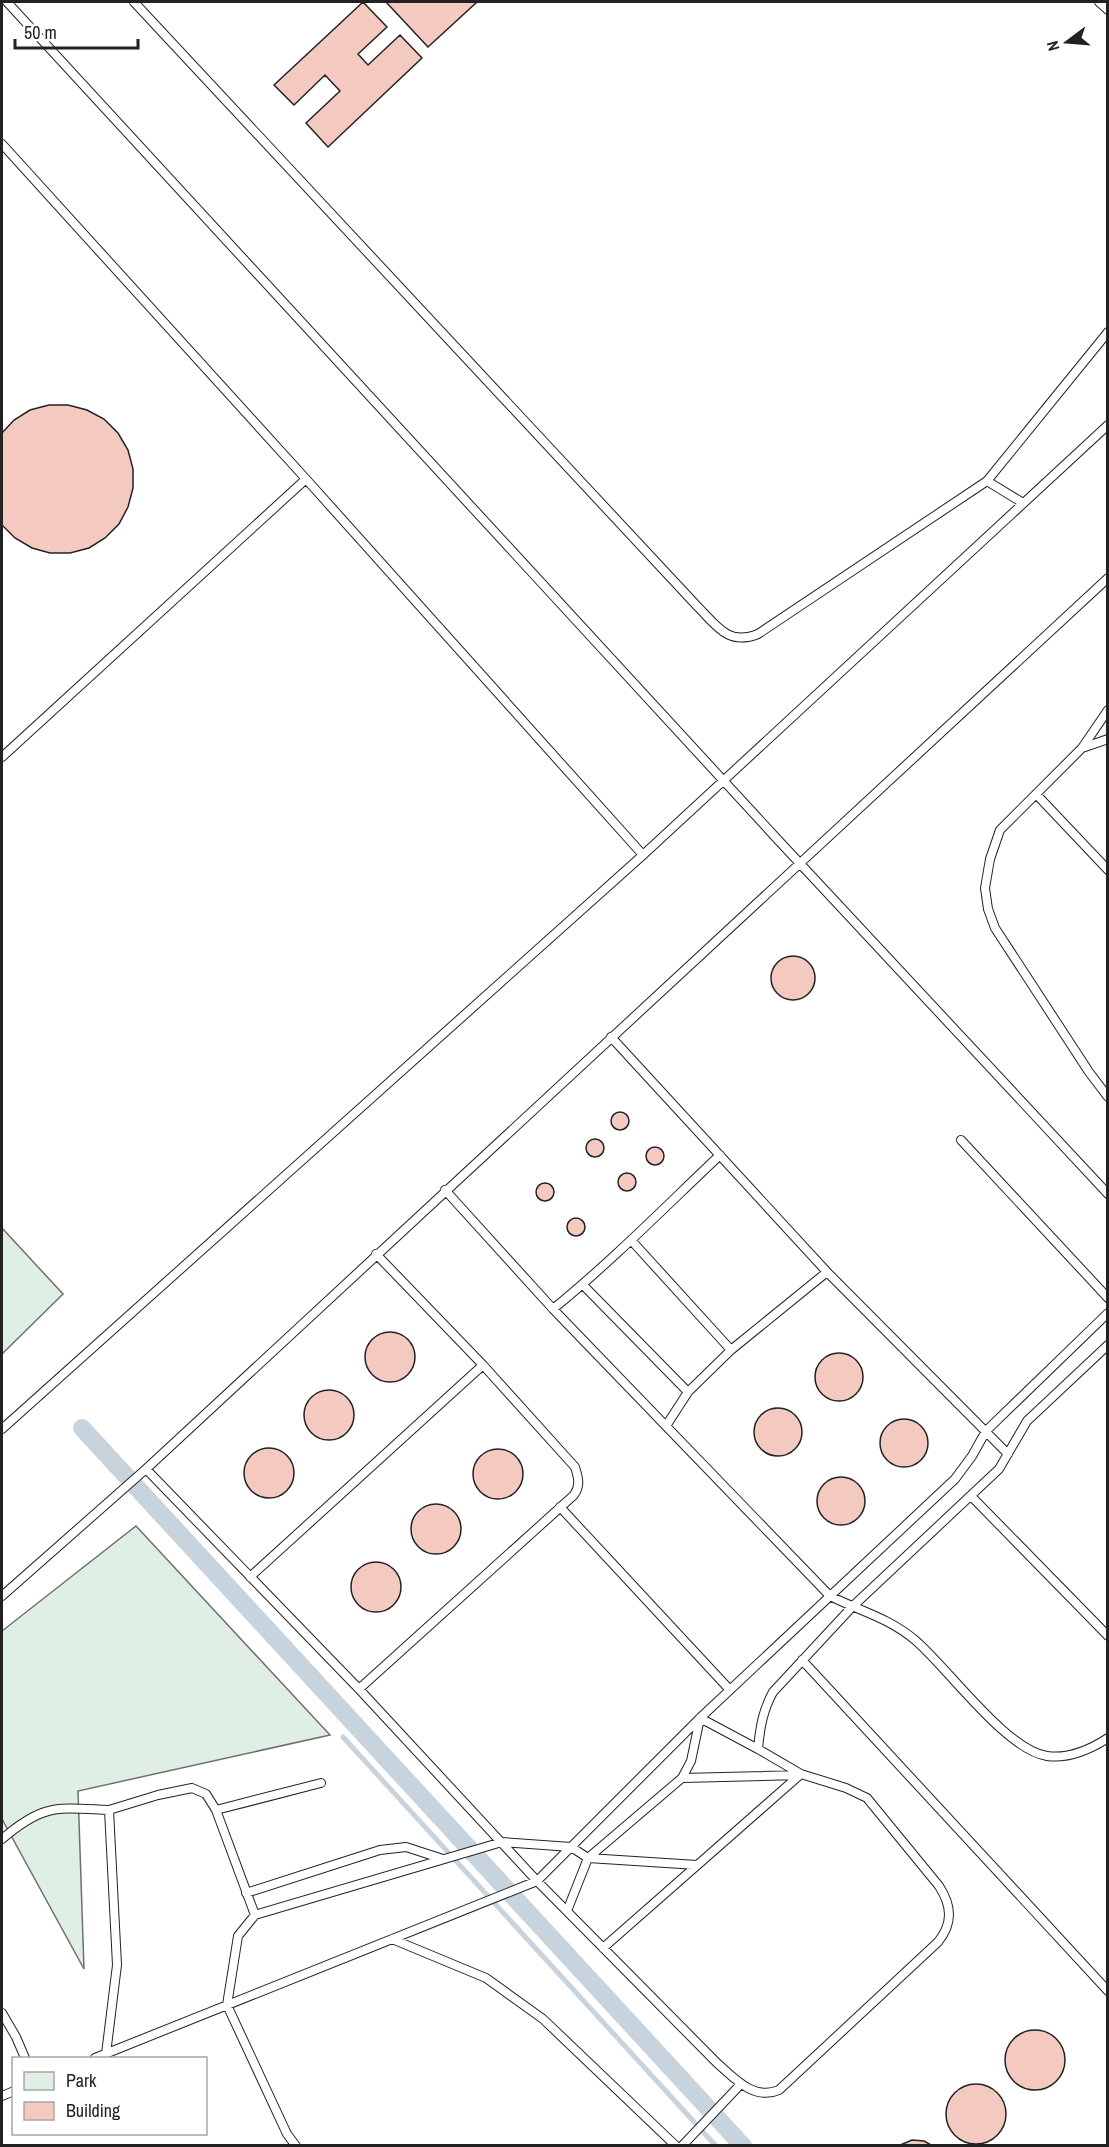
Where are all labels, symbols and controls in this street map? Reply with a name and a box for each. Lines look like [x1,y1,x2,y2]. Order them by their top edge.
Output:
scale bar [15,12,138,50]
north arrow [1037,12,1097,72]
text: 50 m [24,20,57,45]
text: N [1041,39,1064,54]
legend [12,2057,207,2135]
text: Park [66,2068,97,2093]
text: Building [66,2098,121,2123]

